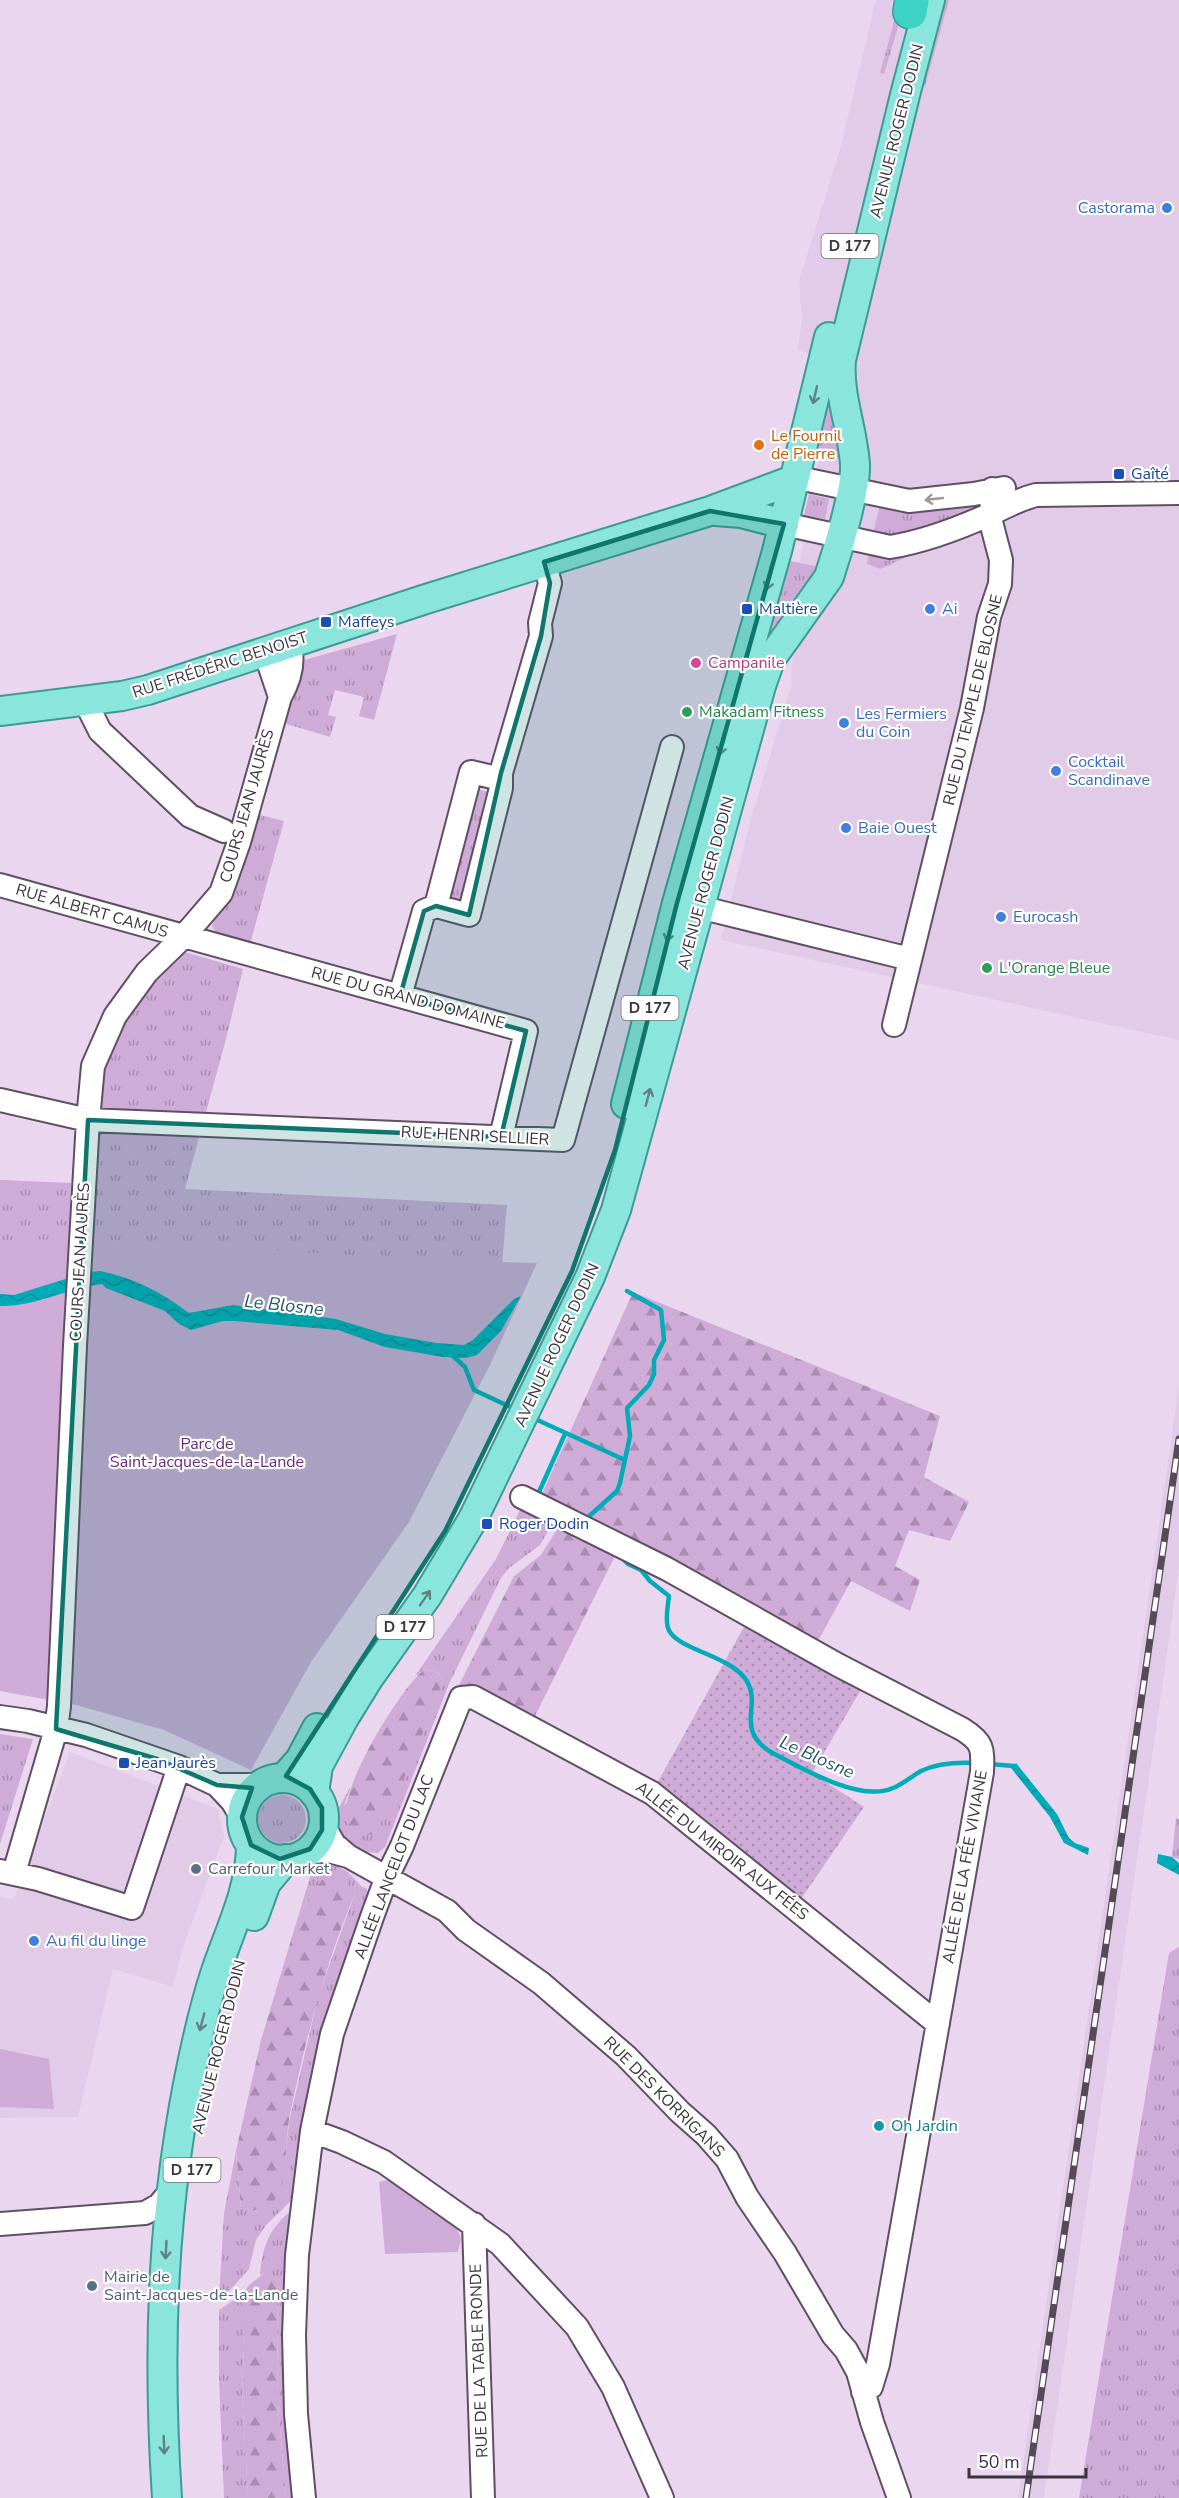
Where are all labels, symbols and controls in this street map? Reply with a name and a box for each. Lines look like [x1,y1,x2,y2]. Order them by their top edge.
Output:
street label: AVENUE ROGER DODIN [865,42,929,220]
place label: Castorama [1078,197,1155,219]
marker: Castorama [1160,201,1174,215]
road number: D 177 [822,234,878,258]
one-way arrow [809,385,821,404]
place label: Le Fournil de Pierre [771,425,842,465]
marker: Le Fournil de Pierre [752,438,766,452]
place label: Gaîté [1131,463,1169,485]
marker: Gaîté [1112,467,1126,481]
one-way arrow [925,494,944,505]
one-way arrow [762,571,774,590]
street label: RUE DU TEMPLE DE BLOSNE [938,592,1008,808]
place label: Maltière [759,598,818,620]
place label: Ai [942,598,957,620]
marker: Maltière [740,602,754,616]
marker: Ai [923,602,937,616]
place label: Maffeys [338,611,395,633]
marker: Maffeys [319,615,333,629]
street label: RUE FRÉDÉRIC BENOIST [130,626,311,704]
place label: Campanile [708,652,784,674]
marker: Campanile [689,656,703,670]
place label: Makadam Fitness [699,701,824,723]
place label: Les Fermiers du Coin [856,703,947,743]
marker: Makadam Fitness [680,705,694,719]
marker: Les Fermiers du Coin [837,716,851,730]
street label: COURS JEAN JAURÈS [215,726,280,885]
one-way arrow [716,736,728,755]
place label: Cocktail Scandinave [1068,751,1150,791]
marker: Cocktail Scandinave [1049,764,1063,778]
street label: AVENUE ROGER DODIN [672,794,740,972]
place label: Baie Ouest [858,817,937,839]
marker: Baie Ouest [839,821,853,835]
street label: RUE ALBERT CAMUS [13,879,171,943]
place label: Eurocash [1013,906,1078,928]
marker: Eurocash [994,910,1008,924]
one-way arrow [663,923,675,942]
place label: L'Orange Bleue [999,957,1110,979]
marker: L'Orange Bleue [980,961,994,975]
street label: RUE DU GRAND DOMAINE [309,962,507,1034]
road number: D 177 [622,996,678,1020]
one-way arrow [643,1088,654,1107]
street label: RUE HENRI SELLIER [400,1121,550,1151]
street label: COURS JEAN JAURÈS [65,1182,95,1342]
street label: AVENUE ROGER DODIN [509,1259,605,1431]
water label: Le Blosne [243,1289,325,1321]
park label: Parc de Saint-Jacques-de-la-Lande [110,1433,304,1473]
place label: Roger Dodin [499,1513,589,1535]
marker: Roger Dodin [480,1517,494,1531]
one-way arrow [419,1591,431,1607]
road number: D 177 [376,1615,434,1639]
water label: Le Blosne [776,1730,859,1784]
place label: Jean Jaurès [135,1752,216,1774]
marker: Jean Jaurès [117,1756,131,1770]
street label: ALLÉE DE LA FÉE VIVIANE [937,1769,993,1965]
street label: ALLÉE LANCELOT DU LAC [349,1772,439,1962]
street label: ALLÉE DU MIROIR AUX FÉES [631,1777,813,1926]
place label: Carrefour Market [208,1858,330,1880]
marker: Carrefour Market [189,1862,203,1876]
place label: Au fil du linge [46,1930,146,1952]
marker: Au fil du linge [27,1934,41,1948]
street label: AVENUE ROGER DODIN [187,1958,251,2136]
one-way arrow [196,2012,208,2031]
street label: RUE DES KORRIGANS [599,2032,730,2163]
place label: Oh Jardin [891,2115,958,2137]
marker: Oh Jardin [872,2119,886,2133]
road number: D 177 [164,2158,220,2182]
one-way arrow [160,2240,171,2260]
street label: RUE DE LA TABLE RONDE [465,2264,493,2458]
place label: Mairie de Saint-Jacques-de-la-Lande [104,2266,298,2306]
marker: Mairie de Saint-Jacques-de-la-Lande [85,2279,99,2293]
one-way arrow [159,2435,170,2455]
scale bar [969,2441,1086,2479]
text: 50 m [978,2450,1020,2474]

